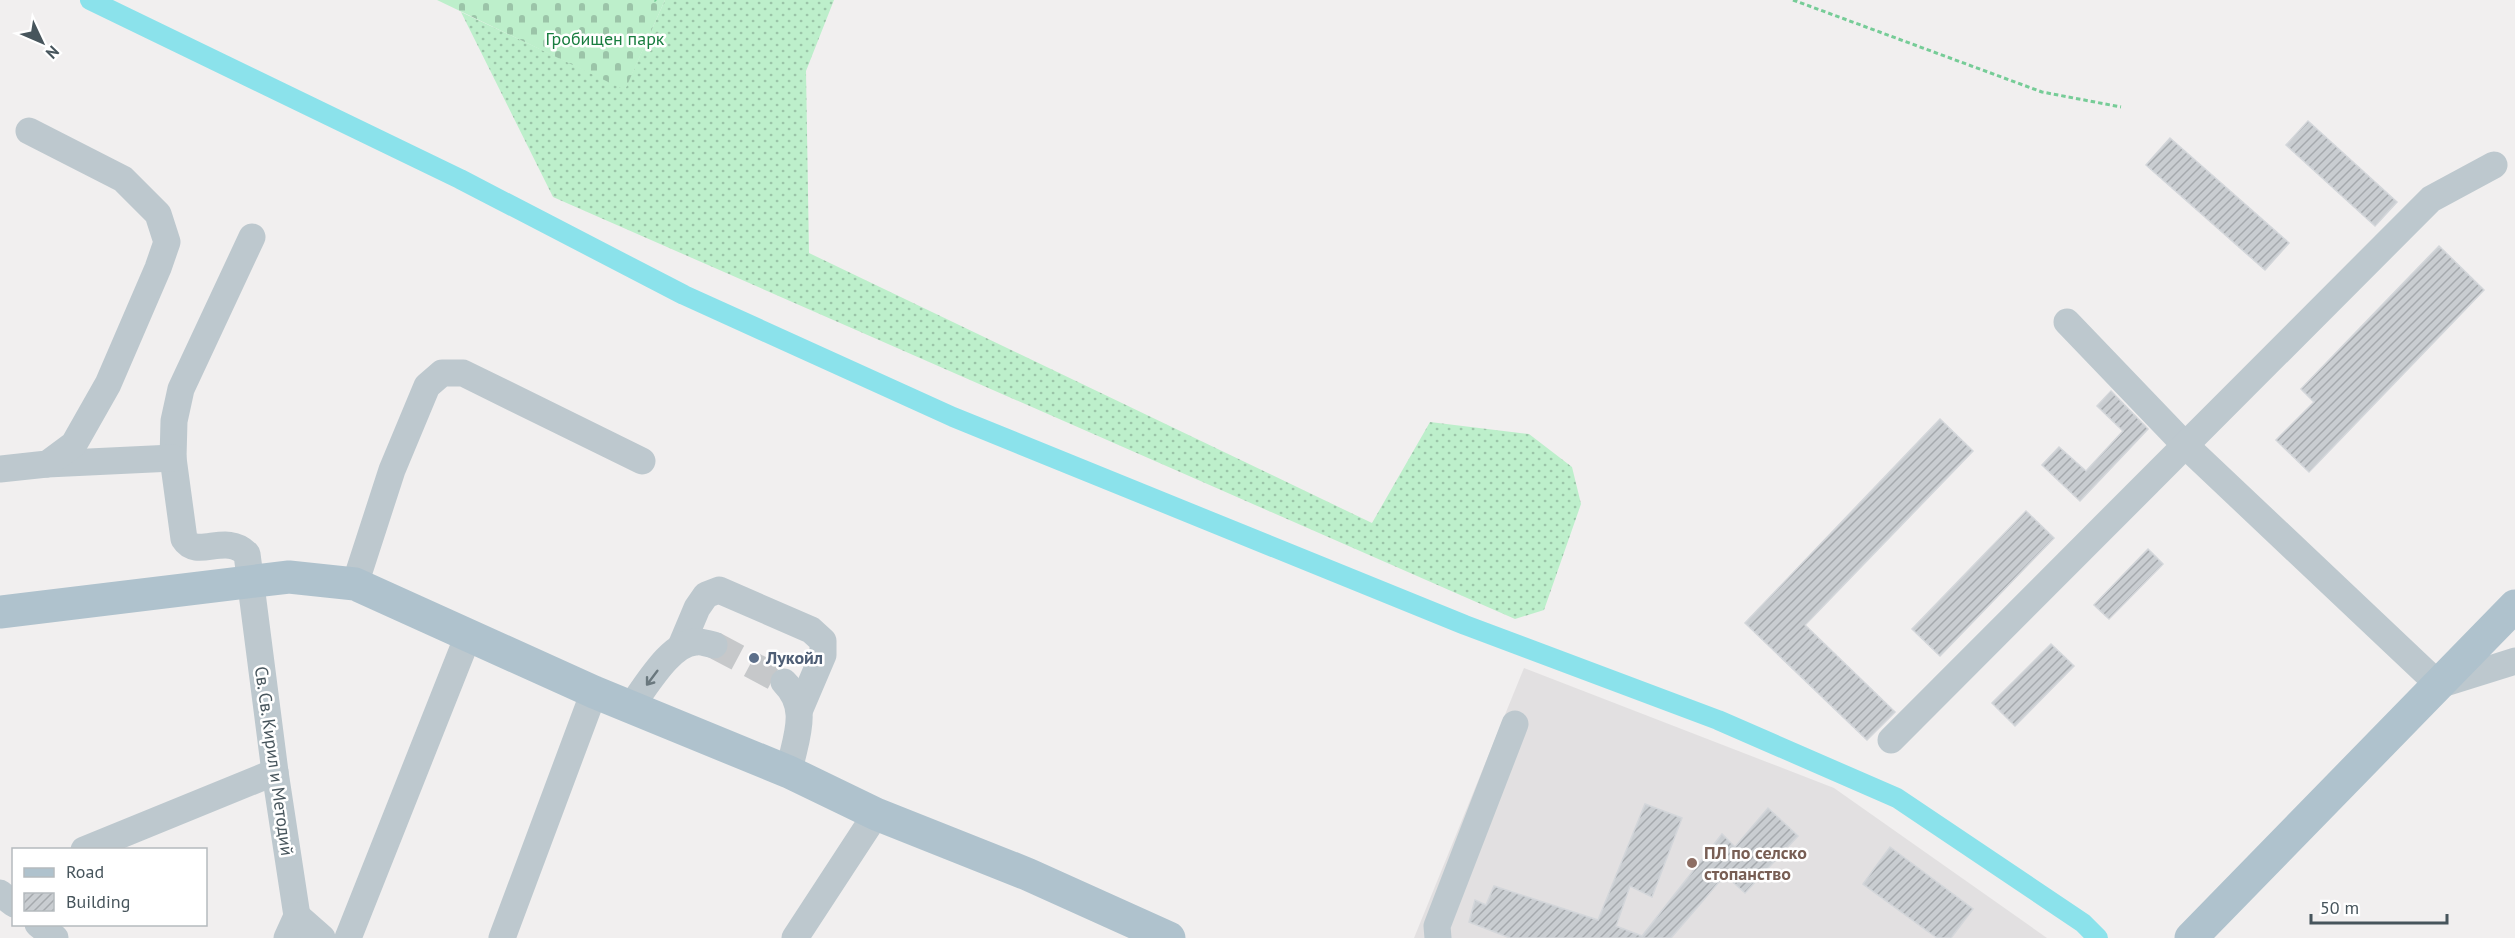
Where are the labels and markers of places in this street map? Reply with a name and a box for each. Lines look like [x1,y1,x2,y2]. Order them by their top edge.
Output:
place label: Лукойл [765,646,823,669]
marker: Лукойл [747,651,761,665]
place label: ПЛ по селско стопанство [1704,841,1807,885]
marker: ПЛ по селско стопанство [1685,856,1699,870]

